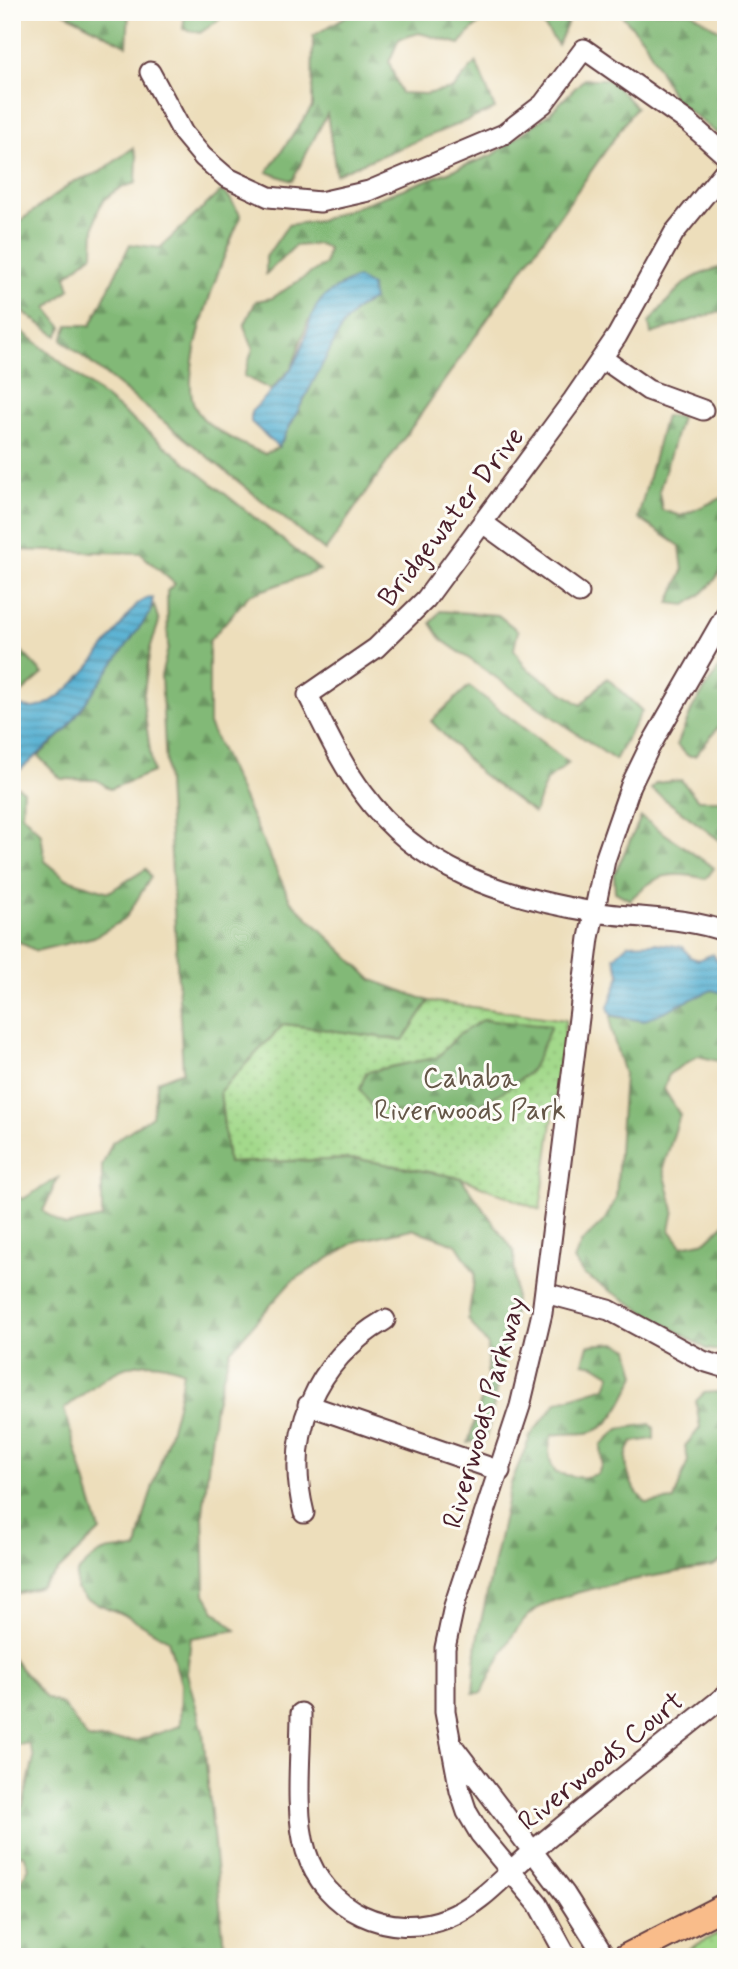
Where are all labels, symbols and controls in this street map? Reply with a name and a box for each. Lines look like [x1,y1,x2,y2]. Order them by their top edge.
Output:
street label: Bridgewater Drive [370,420,534,615]
park label: Cahaba Riverwoods Park [374,1061,566,1130]
street label: Riverwoods Parkway [435,1293,536,1533]
street label: Riverwoods Court [511,1684,692,1840]

